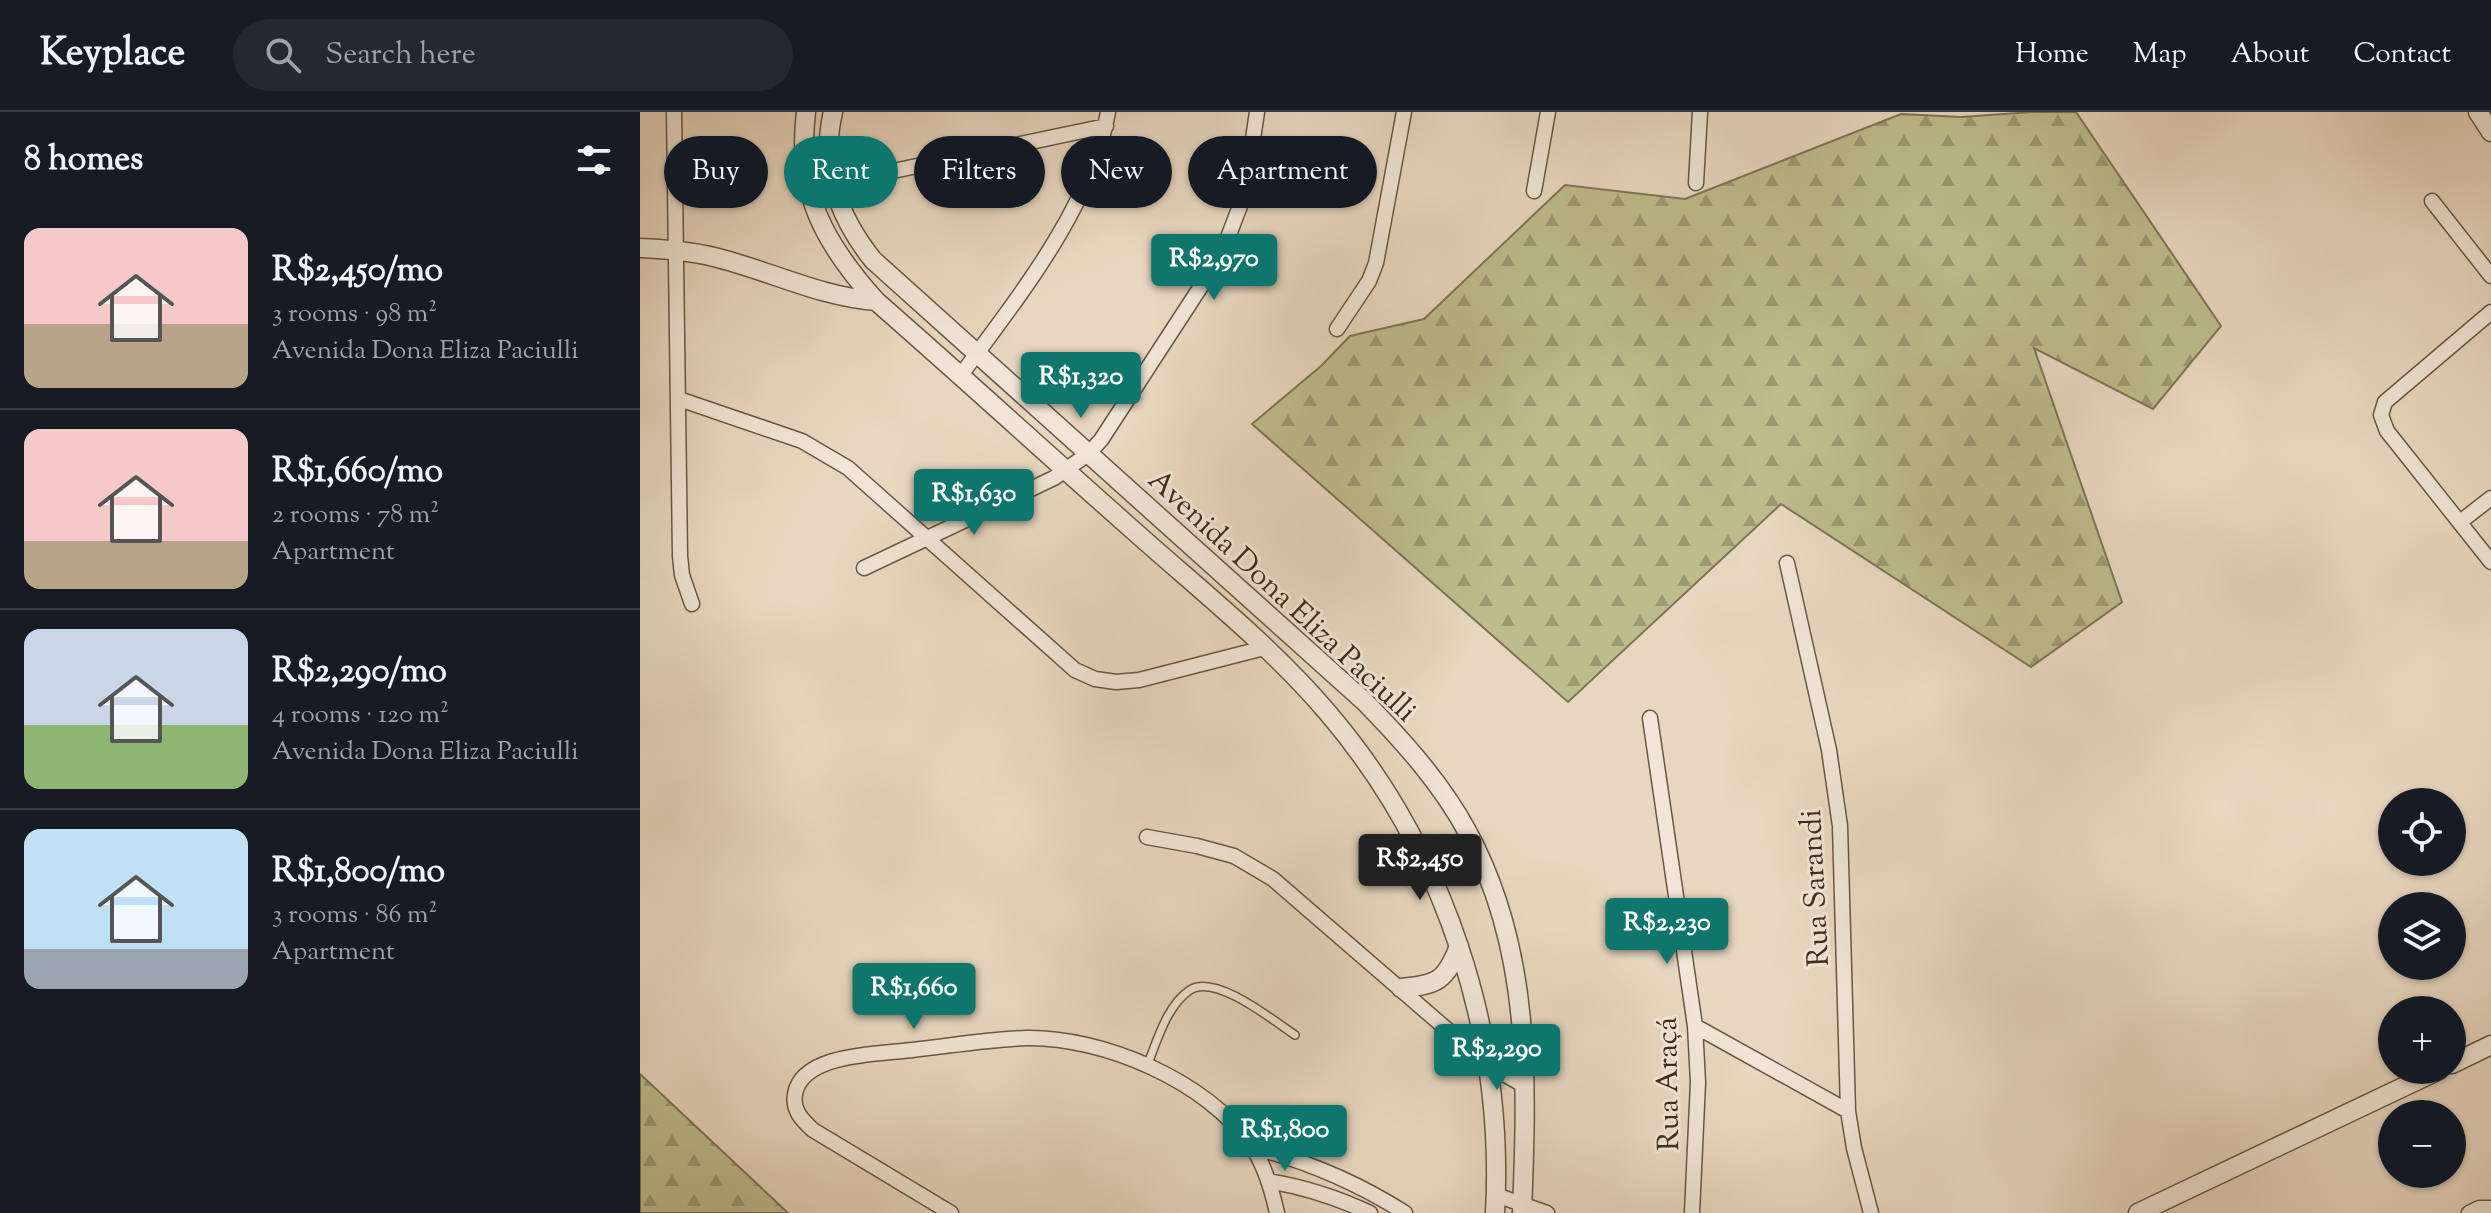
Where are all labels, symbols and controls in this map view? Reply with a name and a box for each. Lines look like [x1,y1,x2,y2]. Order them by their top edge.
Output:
search box [233,19,793,91]
text: Keyplace [40,28,185,82]
icon: search [261,33,305,77]
text: Search here [325,34,476,77]
text: Home [2015,35,2089,75]
text: Map [2133,35,2187,75]
text: About [2231,35,2309,75]
text: Contact [2353,35,2451,75]
text: 8 homes [24,136,143,185]
chip: Buy [664,136,768,208]
chip: Rent [784,136,898,208]
chip: Filters [914,136,1045,208]
chip: New [1061,136,1172,208]
chip: Apartment [1188,136,1377,208]
icon: filters [572,138,616,182]
pin: R$2,970 [1140,234,1288,302]
text: R$2,970 [1169,241,1259,278]
text: R$2,450/mo [272,247,443,296]
icon: home [88,260,184,356]
text: 3 rooms · 98 m² [272,296,437,333]
text: Avenida Dona Eliza Paciulli [272,333,579,370]
pin: R$1,320 [1007,352,1155,420]
text: R$1,320 [1039,359,1123,396]
text: R$1,660/mo [272,448,443,497]
street label: Avenida Dona Eliza Paciulli [1137,460,1425,733]
icon: home [88,461,184,557]
pin: R$1,630 [900,469,1048,537]
text: R$1,630 [932,476,1016,513]
text: 2 rooms · 78 m² [272,497,439,534]
text: Apartment [272,534,395,571]
text: R$2,290/mo [272,648,447,697]
icon: home [88,661,184,757]
text: 4 rooms · 120 m² [272,697,449,734]
text: Avenida Dona Eliza Paciulli [272,734,579,771]
map controls [2378,788,2466,1188]
button: locate [2378,788,2466,876]
street label: Rua Sarandi [1791,808,1842,968]
pin: R$2,450 [1346,834,1494,902]
text: R$2,450 [1377,841,1463,878]
text: R$1,800/mo [272,848,445,897]
icon: home [88,861,184,957]
button: layers [2378,892,2466,980]
text: 3 rooms · 86 m² [272,897,437,934]
pin: R$2,230 [1593,898,1741,966]
text: R$2,230 [1623,905,1711,942]
text: Apartment [272,934,395,971]
pin: R$1,660 [840,963,988,1031]
text: R$1,660 [871,970,957,1007]
button: + [2378,996,2466,1084]
street label: Rua Araçá [1647,1016,1692,1151]
pin: R$2,290 [1423,1024,1571,1092]
text: R$2,290 [1452,1031,1542,1068]
button: − [2378,1100,2466,1188]
pin: R$1,800 [1211,1105,1359,1173]
text: R$1,800 [1241,1112,1329,1149]

